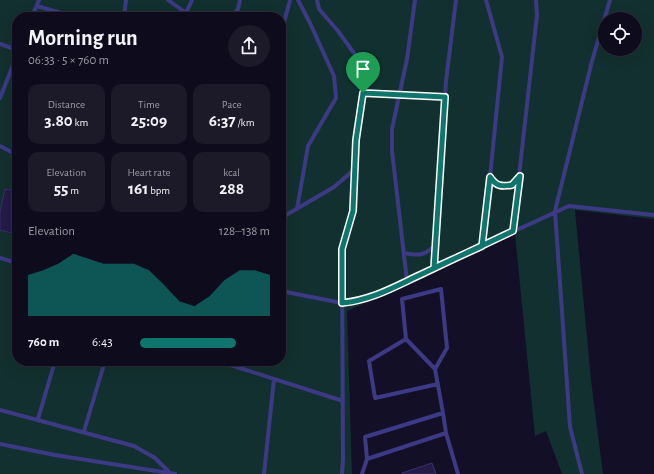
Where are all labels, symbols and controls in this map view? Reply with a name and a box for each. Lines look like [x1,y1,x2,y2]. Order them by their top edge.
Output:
map controls [598,12,642,56]
button: locate [598,12,642,56]
button: share [228,25,270,67]
text: Morning run [28,27,138,49]
pin [346,52,380,93]
text: 06:33 · 5 × 760 m [28,54,109,67]
icon: arrive [352,58,374,80]
text: Distance [48,99,85,110]
text: Time [138,99,160,110]
text: Pace [222,99,242,110]
text: 3.80 [44,112,73,129]
text: 25:09 [131,112,167,129]
text: 6:37 [209,112,236,129]
text: km [73,117,88,128]
text: /km [236,117,254,128]
text: Elevation [46,167,86,178]
text: Heart rate [127,167,171,178]
text: kcal [223,167,240,178]
text: 55 [54,180,68,197]
text: 161 [128,180,148,197]
text: 288 [219,180,244,197]
text: m [68,185,79,196]
text: bpm [148,185,170,196]
text: Elevation [28,225,75,238]
text: 128–138 m [219,225,270,238]
text: 760 m [28,336,59,349]
text: 6:43 [92,336,113,349]

